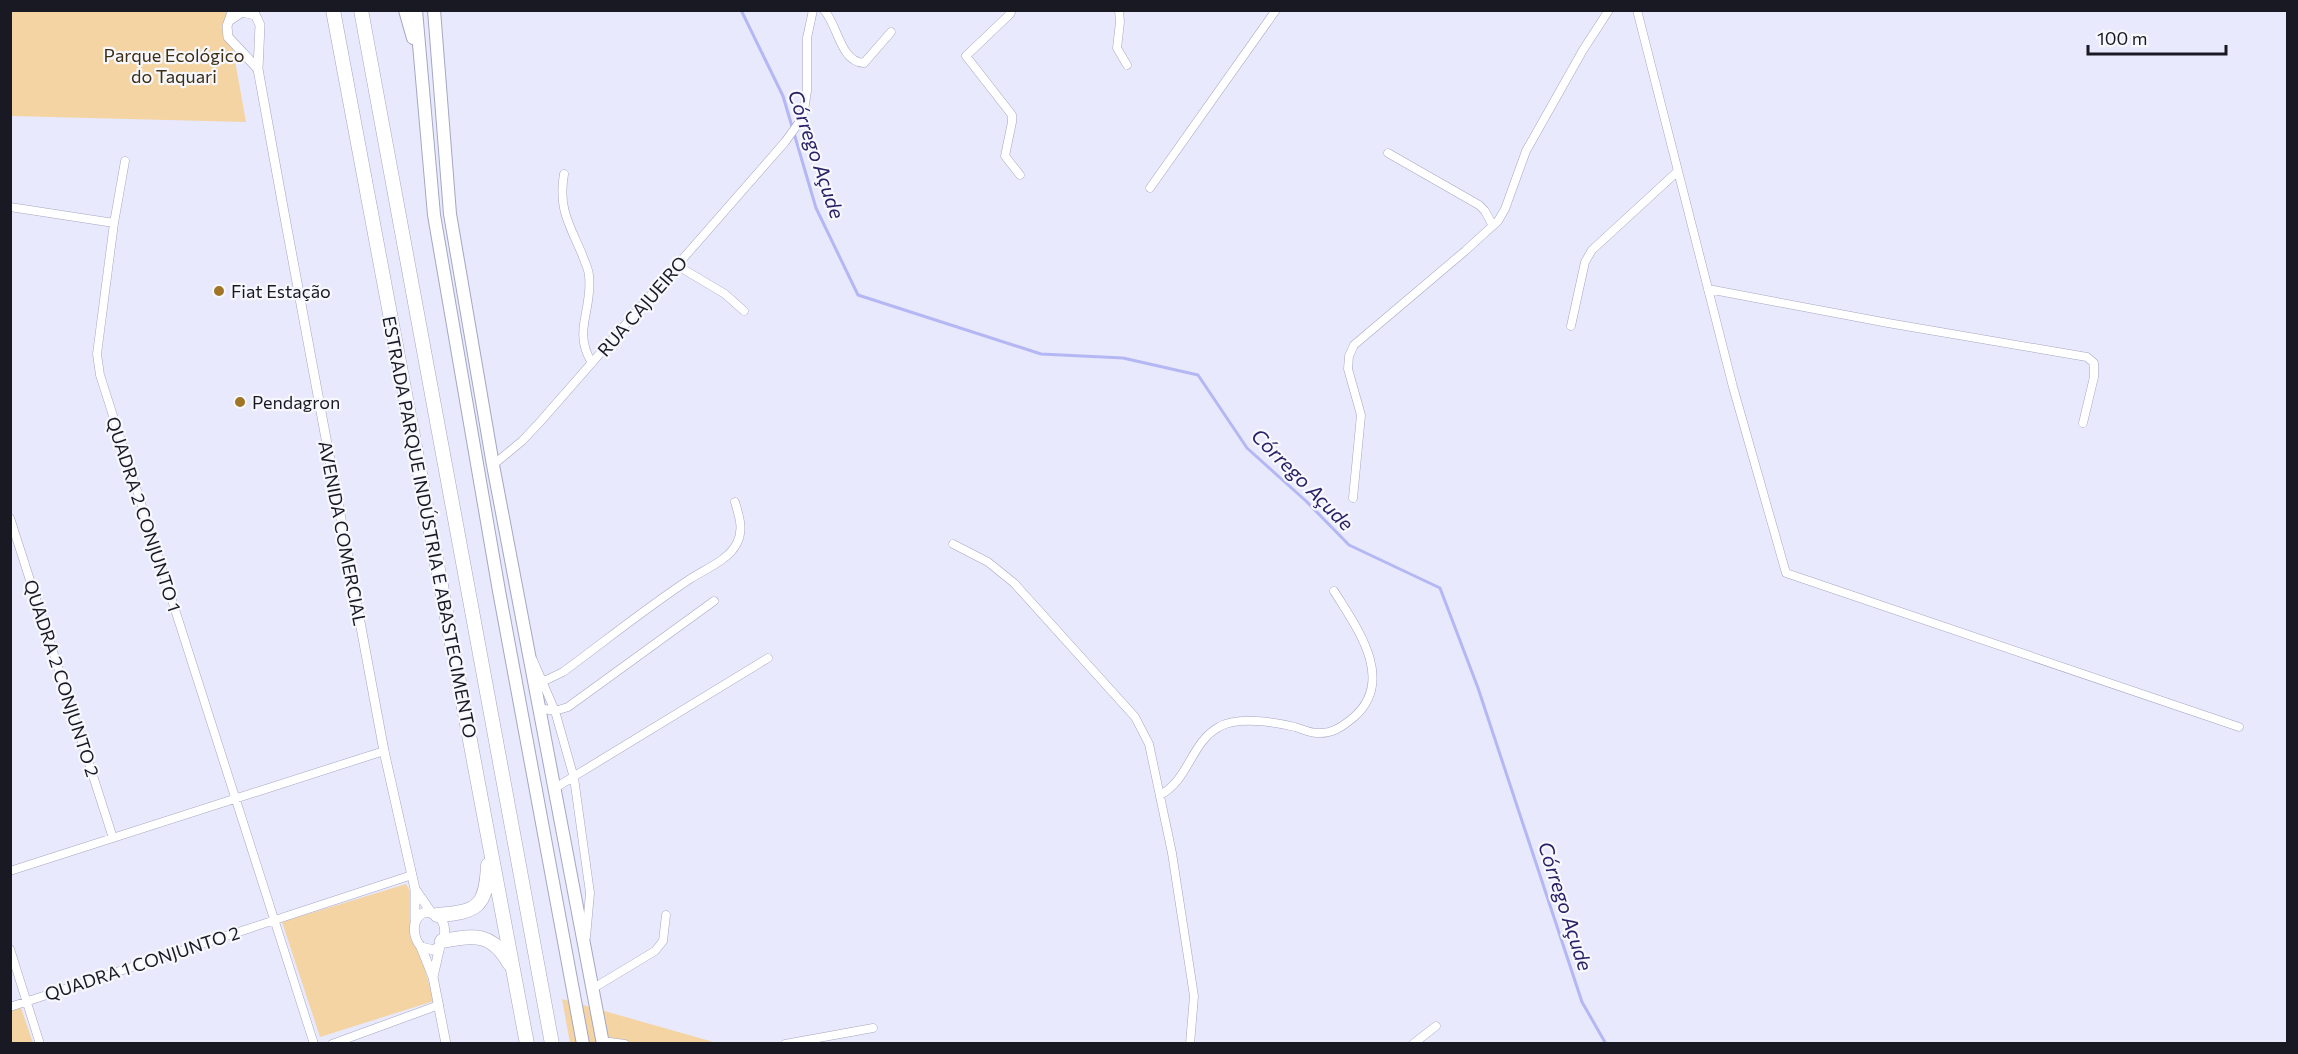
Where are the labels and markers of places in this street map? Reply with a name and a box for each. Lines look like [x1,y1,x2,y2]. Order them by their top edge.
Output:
place label: Fiat Estação [231,280,331,302]
marker: Fiat Estação [212,284,226,298]
place label: Pendagron [252,391,340,413]
marker: Pendagron [233,395,247,409]

